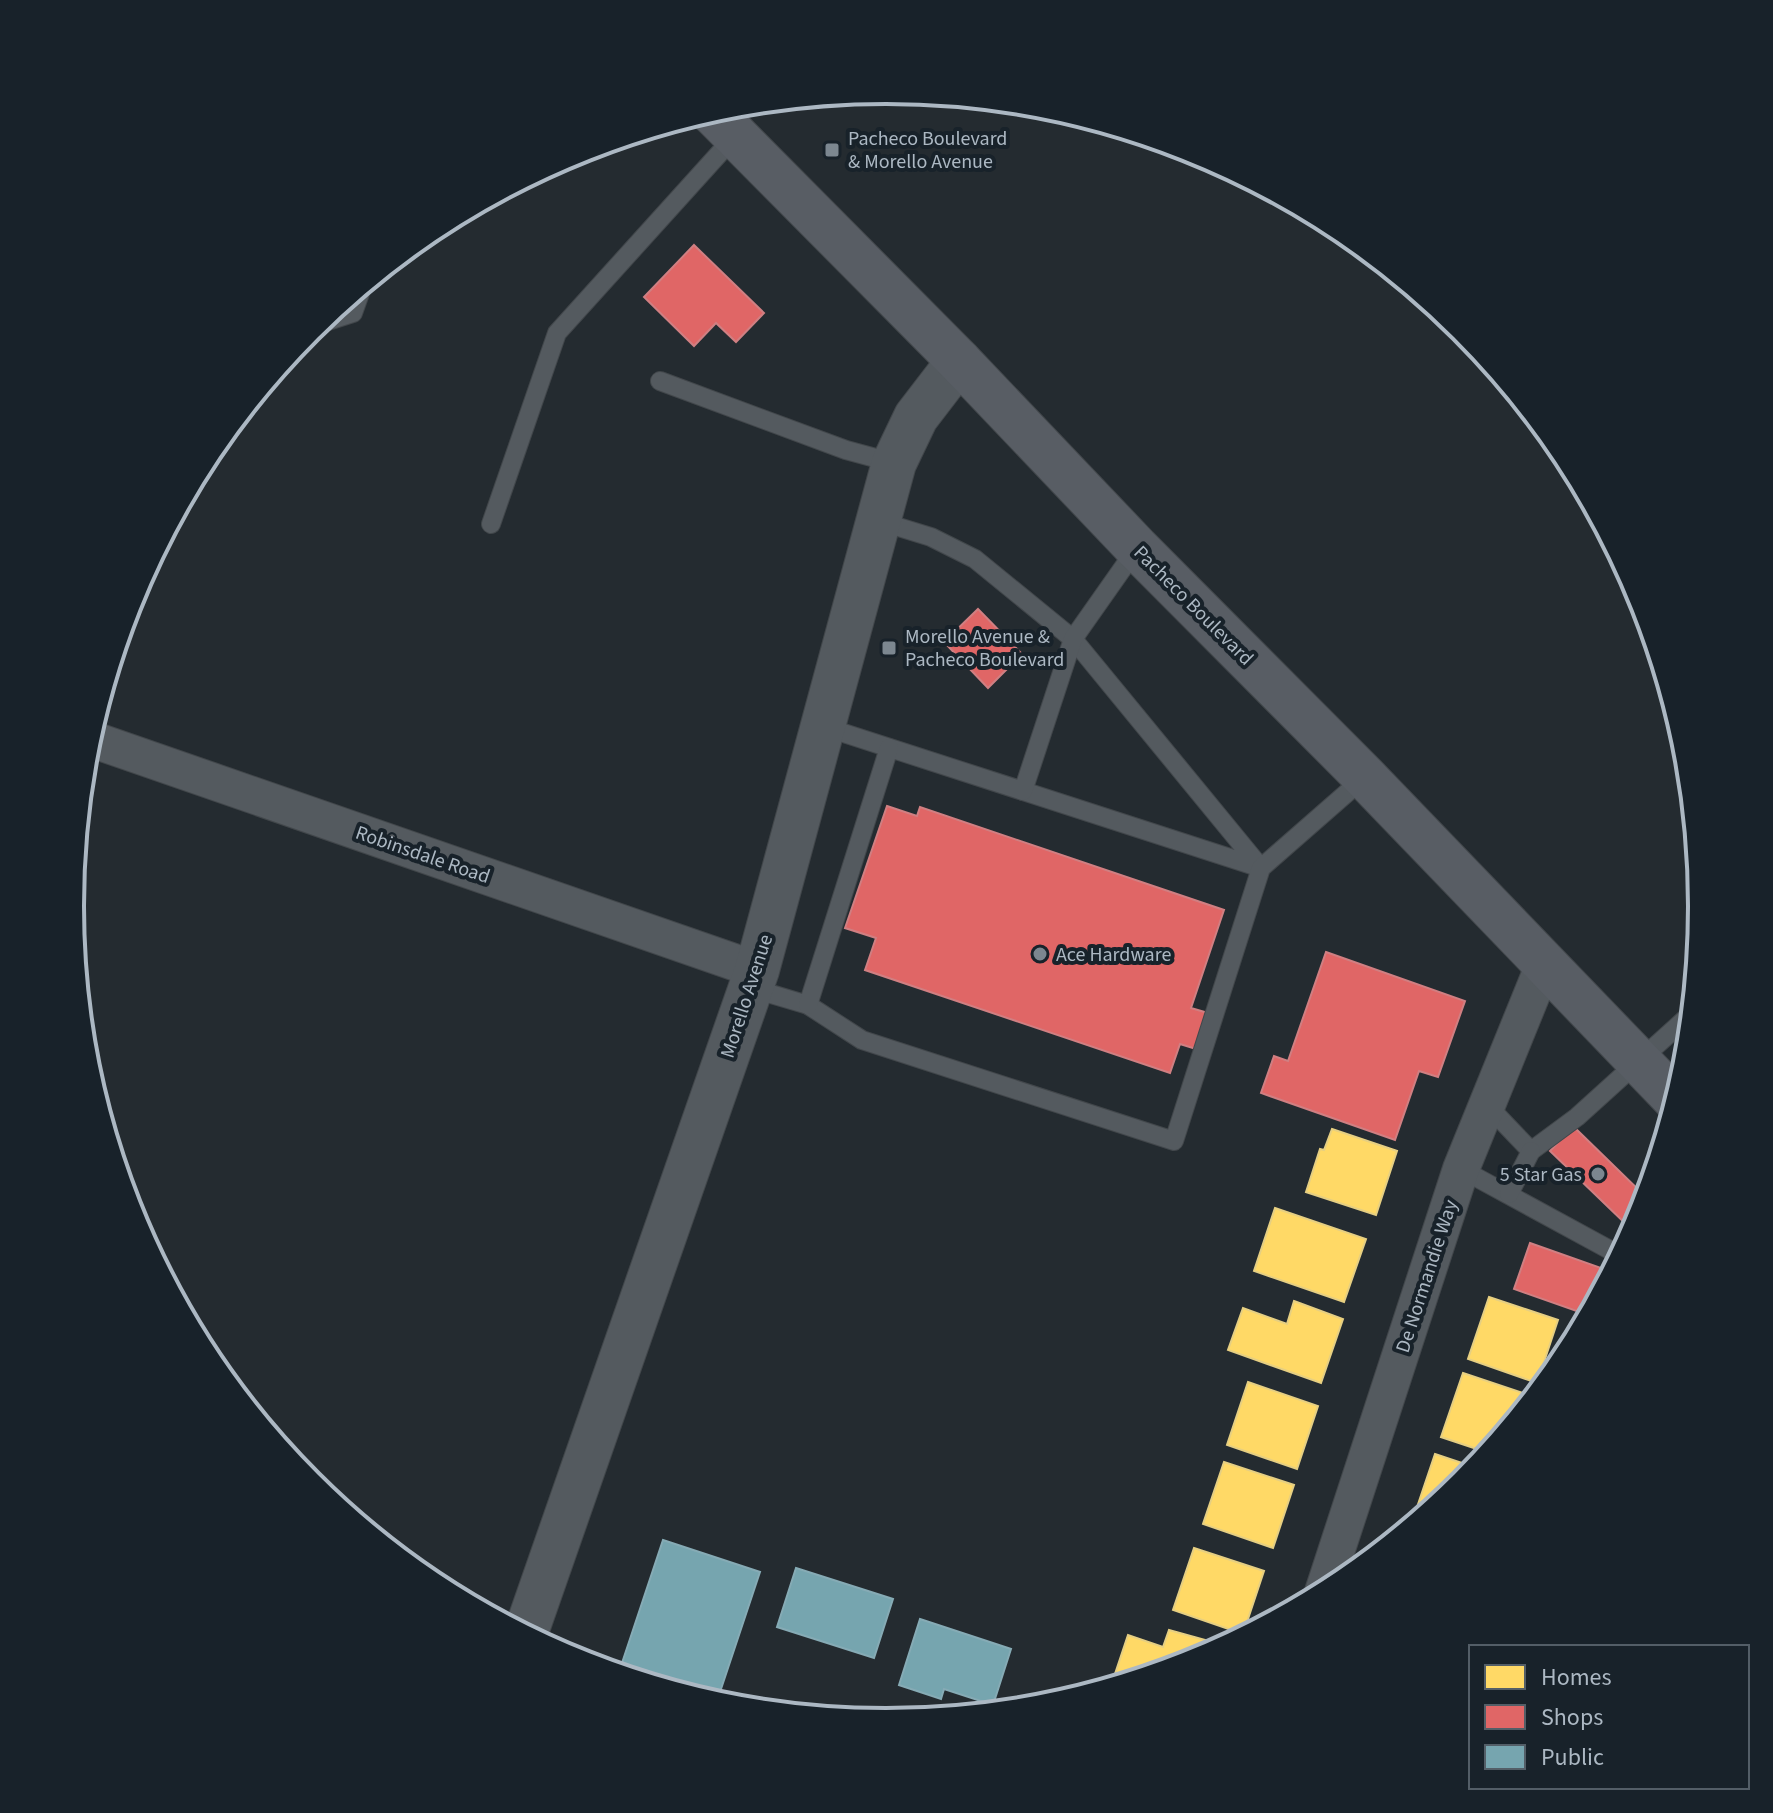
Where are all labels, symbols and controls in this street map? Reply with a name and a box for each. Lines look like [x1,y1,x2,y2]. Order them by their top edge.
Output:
place label: Pacheco Boulevard & Morello Avenue [848,125,1007,176]
marker: Pacheco Boulevard & Morello Avenue [823,141,841,159]
street label: Pacheco Boulevard [1127,539,1260,672]
place label: Morello Avenue & Pacheco Boulevard [905,623,1064,674]
marker: Morello Avenue & Pacheco Boulevard [880,639,898,657]
street label: Robinsdale Road [352,819,494,891]
street label: Morello Avenue [714,931,780,1062]
place label: Ace Hardware [1056,941,1171,969]
marker: Ace Hardware [1031,945,1049,963]
place label: 5 Star Gas [1500,1161,1582,1189]
marker: 5 Star Gas [1589,1165,1607,1183]
street label: De Normandie Way [1389,1196,1465,1356]
legend [1469,1645,1749,1789]
text: Homes [1541,1660,1612,1695]
text: Shops [1541,1700,1603,1735]
text: Public [1541,1740,1604,1775]

